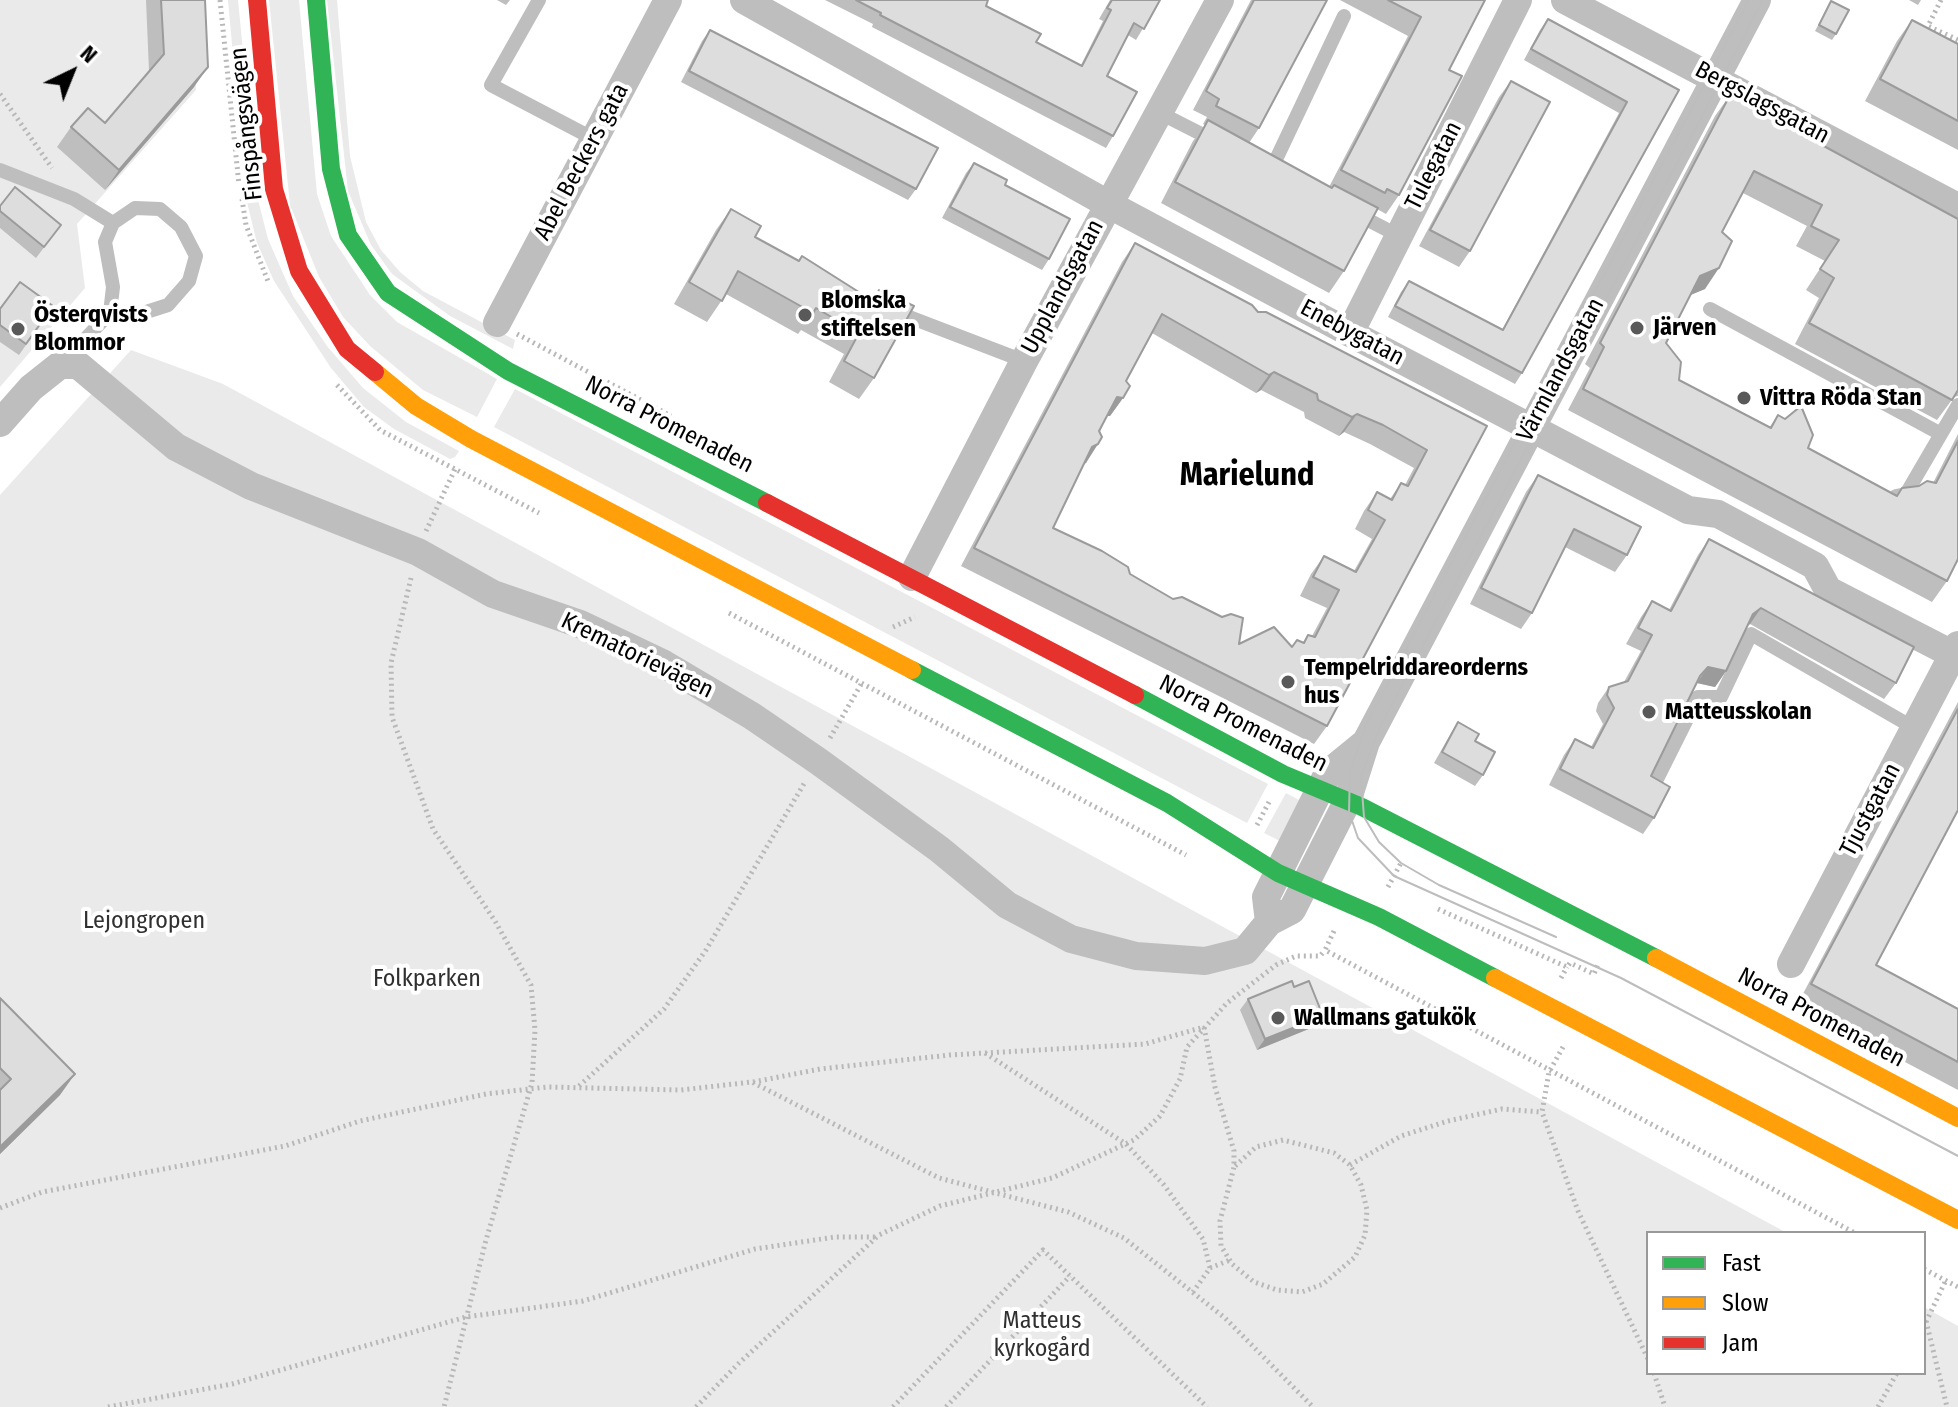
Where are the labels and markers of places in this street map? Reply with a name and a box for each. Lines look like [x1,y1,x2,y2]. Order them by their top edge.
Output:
place label: Blomska stiftelsen [821,287,916,343]
place label: Österqvists Blommor [34,301,148,357]
marker: Blomska stiftelsen [796,306,814,324]
place label: Järven [1653,314,1717,342]
marker: Järven [1628,319,1646,337]
marker: Österqvists Blommor [9,320,27,338]
place label: Vittra Röda Stan [1760,384,1922,412]
marker: Vittra Röda Stan [1735,389,1753,407]
place label: Tempelriddareorderns hus [1304,654,1528,710]
marker: Tempelriddareorderns hus [1279,673,1297,691]
place label: Matteusskolan [1665,698,1812,726]
marker: Matteusskolan [1640,703,1658,721]
place label: Wallmans gatukök [1294,1004,1476,1032]
marker: Wallmans gatukök [1269,1009,1287,1027]

